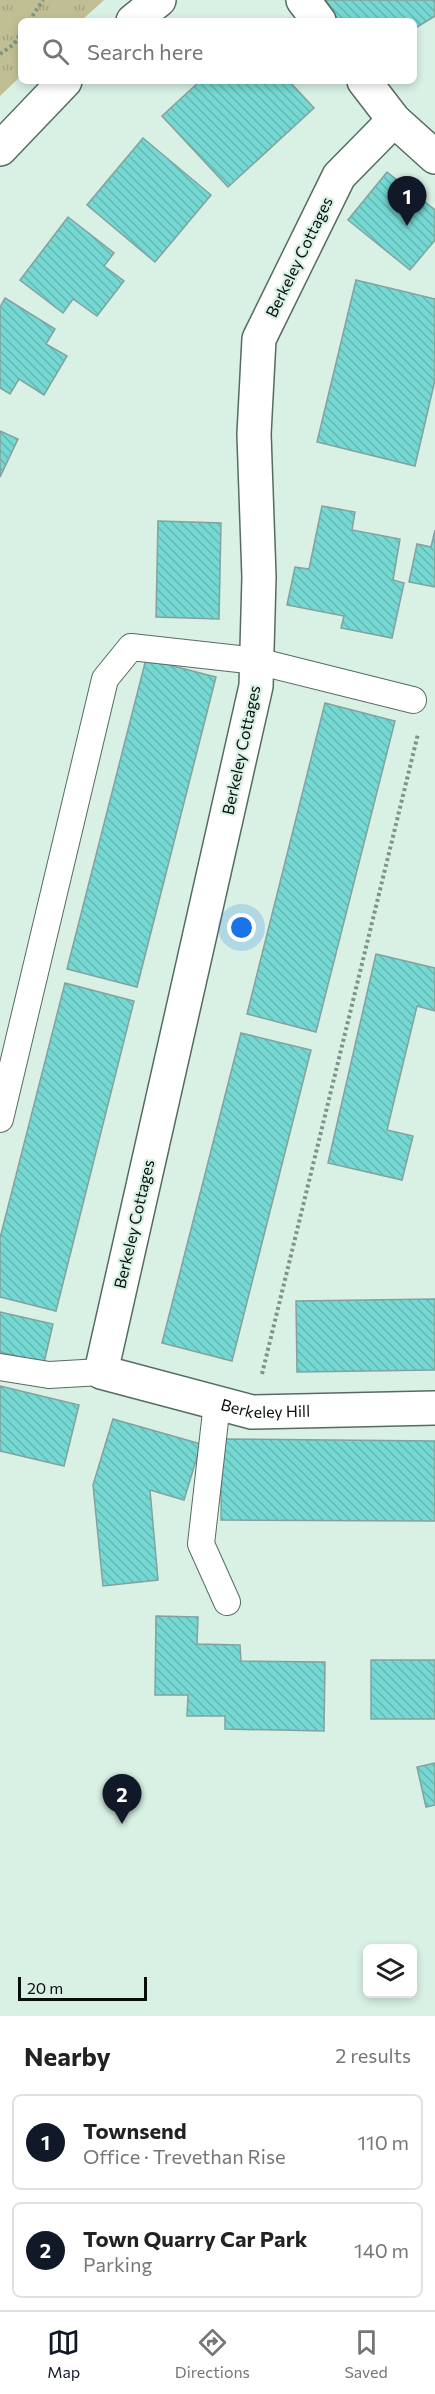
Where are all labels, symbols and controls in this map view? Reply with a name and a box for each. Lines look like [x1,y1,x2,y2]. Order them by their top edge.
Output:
search box [18,18,417,84]
icon: search [39,35,72,68]
text: Search here [87,38,203,65]
pin: 1 [388,176,426,226]
street label: Berkeley Cottages [261,193,336,320]
street label: Berkeley Cottages [218,684,263,816]
your location [227,913,256,942]
street label: Berkeley Cottages [109,1158,158,1290]
street label: Berkeley Hill [219,1394,310,1421]
pin: 2 [102,1774,142,1824]
map controls [363,1944,417,1998]
button: layers [363,1944,417,1998]
scale bar [18,1974,147,2002]
text: 20 m [27,1978,63,1997]
text: Nearby [24,2040,111,2071]
text: 2 results [335,2043,411,2067]
text: Townsend [83,2117,187,2144]
text: 1 [41,2130,50,2154]
text: 110 m [358,2130,409,2154]
text: Office · Trevethan Rise [83,2144,286,2168]
text: Town Quarry Car Park [83,2225,307,2252]
text: 2 [40,2238,51,2262]
text: 140 m [354,2238,409,2262]
text: Parking [83,2252,152,2276]
tab: Map [47,2326,80,2381]
tab: Directions [175,2326,250,2381]
tab: Saved [344,2326,388,2381]

